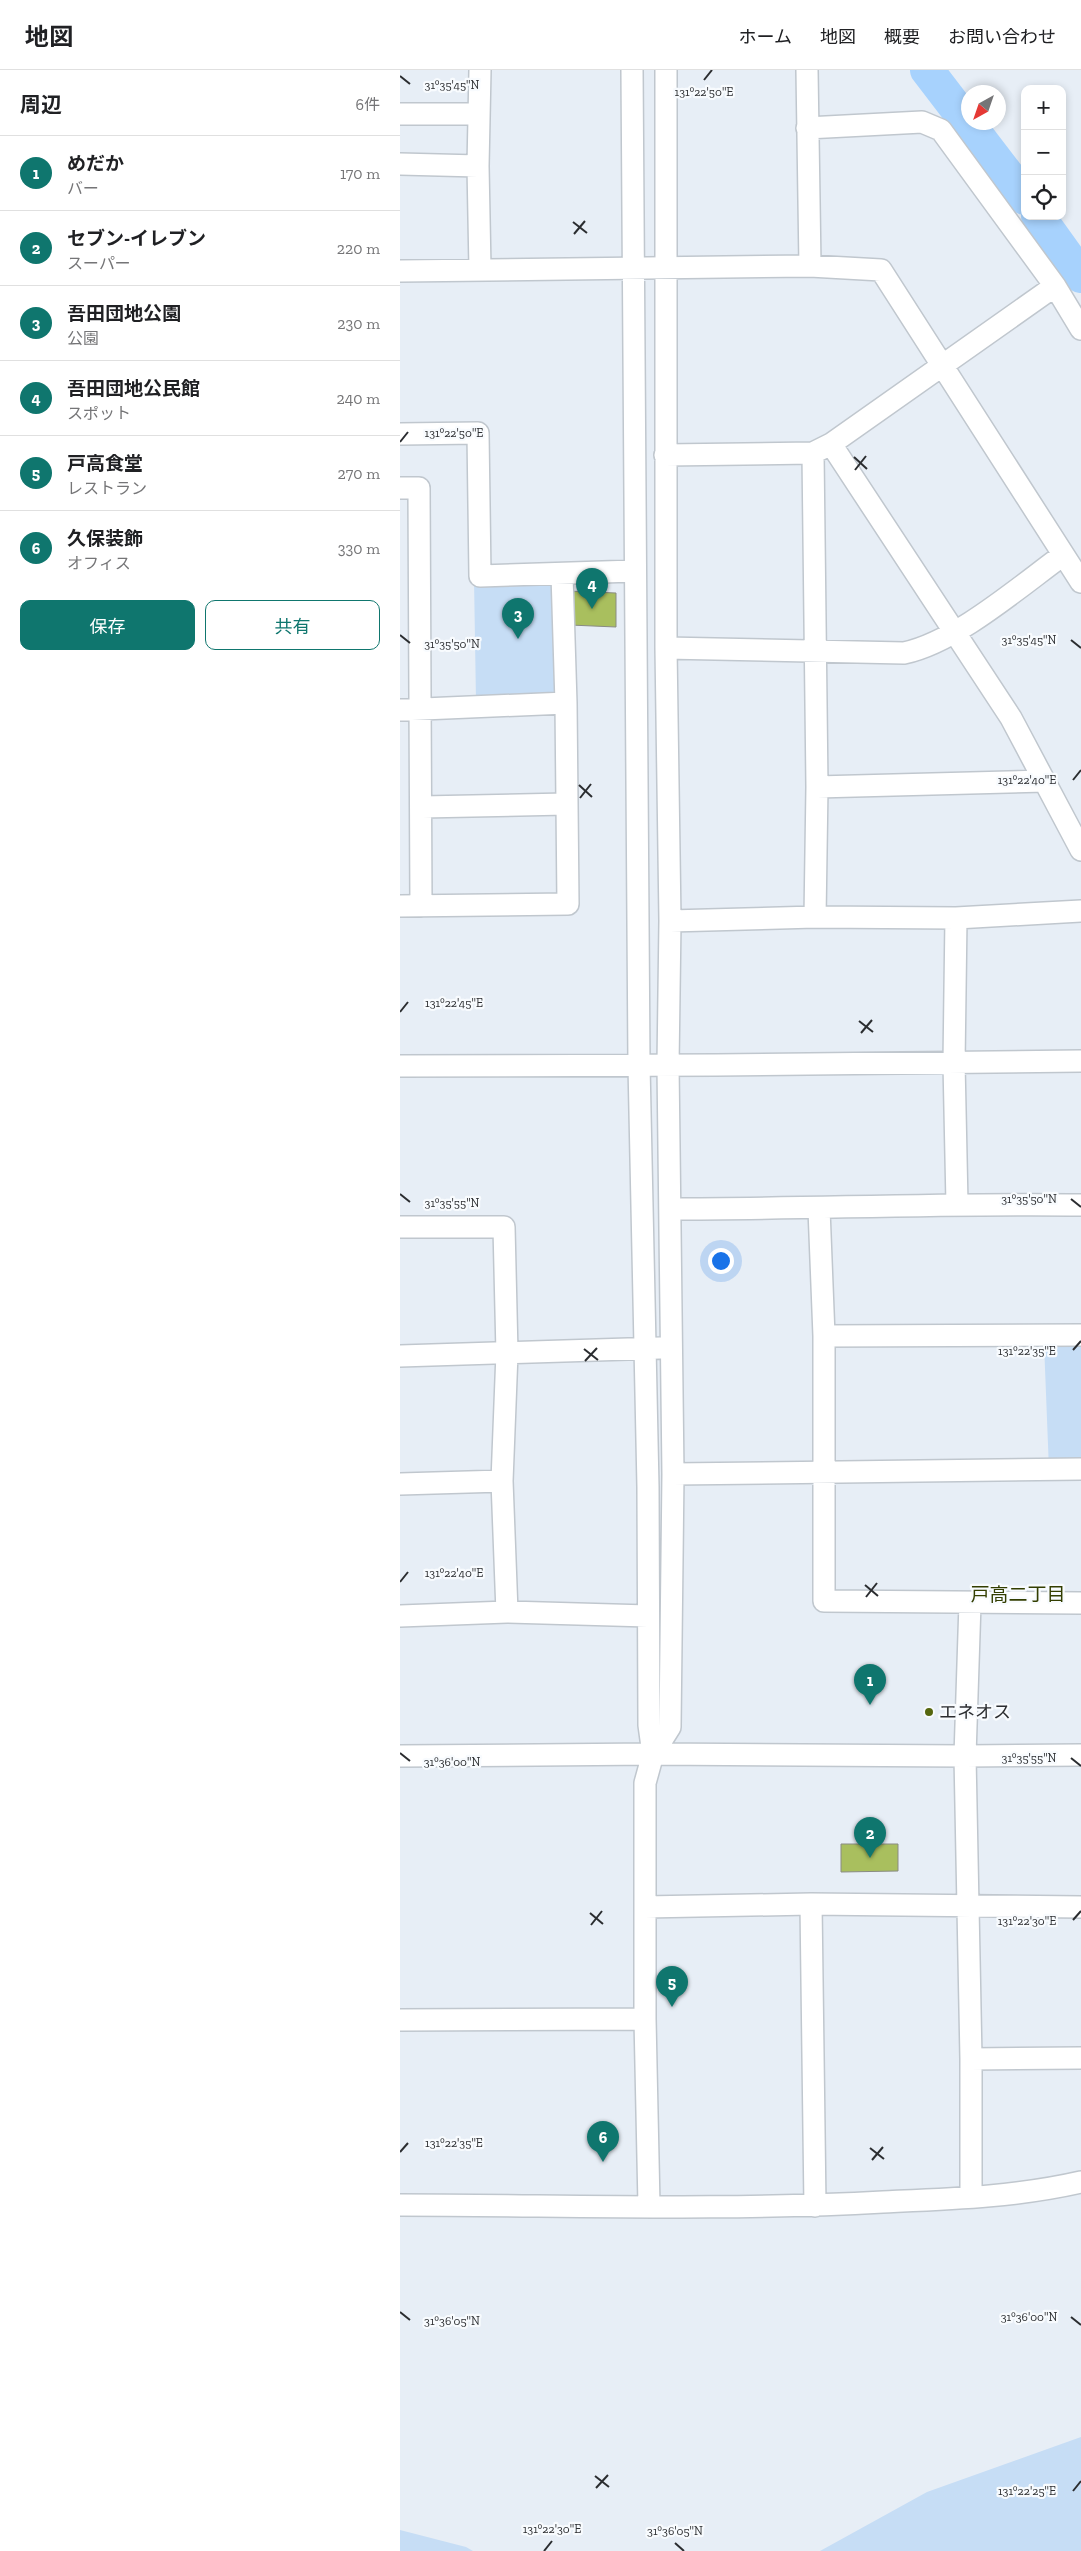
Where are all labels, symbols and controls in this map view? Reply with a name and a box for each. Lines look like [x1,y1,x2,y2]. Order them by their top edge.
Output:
text: 地図 [25,22,73,51]
text: ホーム [739,26,792,48]
text: 地図 [820,26,856,48]
text: 概要 [884,26,920,48]
text: お問い合わせ [948,26,1056,48]
text: 31°35'45"N [425,78,480,92]
text: 131°22'50"E [675,85,733,99]
north arrow [961,85,1006,130]
map controls [1021,85,1066,220]
button: + [1021,85,1066,130]
text: 周辺 [20,92,62,117]
text: 6件 [356,95,380,114]
button: − [1021,130,1066,175]
text: めだか [67,152,124,175]
text: 1 [33,164,39,183]
text: 170 m [340,164,380,183]
button: locate [1021,175,1066,220]
text: バー [67,179,99,198]
text: セブン-イレブン [67,227,206,250]
text: 2 [32,239,40,258]
text: 220 m [337,239,380,258]
text: スーパー [67,254,131,273]
text: 吾田団地公園 [67,302,181,325]
text: 3 [32,314,40,333]
text: 230 m [337,314,380,333]
text: 公園 [67,329,99,348]
text: 吾田団地公民館 [67,377,200,400]
text: 4 [31,389,41,408]
text: 240 m [336,389,380,408]
text: スポット [67,404,131,423]
text: 131°22'50"E [425,426,483,440]
text: 戸高食堂 [67,452,143,475]
text: 5 [32,464,40,483]
text: 270 m [338,464,380,483]
text: レストラン [67,479,147,498]
text: 久保装飾 [67,527,143,550]
text: 6 [32,539,40,558]
text: 330 m [338,539,380,558]
text: オフィス [67,554,131,573]
pin: 4 [576,568,608,609]
pin: 3 [502,598,534,639]
button: 保存 [20,600,195,650]
button: 共有 [205,600,380,650]
text: 31°35'45"N [1002,633,1057,647]
text: 31°35'50"N [424,637,480,651]
text: 131°22'40"E [998,773,1056,787]
text: 131°22'45"E [425,996,483,1010]
text: 31°35'50"N [1001,1192,1057,1206]
text: 31°35'55"N [425,1196,480,1210]
your location [708,1248,734,1274]
text: 131°22'35"E [998,1344,1056,1358]
text: 131°22'40"E [425,1566,483,1580]
district label: 戸高二丁目 [970,1583,1066,1606]
pin: 1 [854,1664,886,1705]
place label: エネオス [939,1701,1011,1723]
marker: エネオス [923,1706,935,1718]
text: 31°35'55"N [1002,1751,1057,1765]
text: 31°36'00"N [424,1755,480,1769]
pin: 2 [854,1817,886,1858]
text: 131°22'30"E [998,1914,1056,1928]
pin: 5 [656,1966,688,2007]
pin: 6 [587,2121,619,2162]
text: 131°22'35"E [425,2136,483,2150]
text: 31°36'00"N [1001,2310,1057,2324]
text: 31°36'05"N [424,2314,480,2328]
text: 131°22'25"E [998,2484,1056,2498]
text: 131°22'30"E [523,2522,581,2536]
text: 31°36'05"N [647,2524,703,2538]

